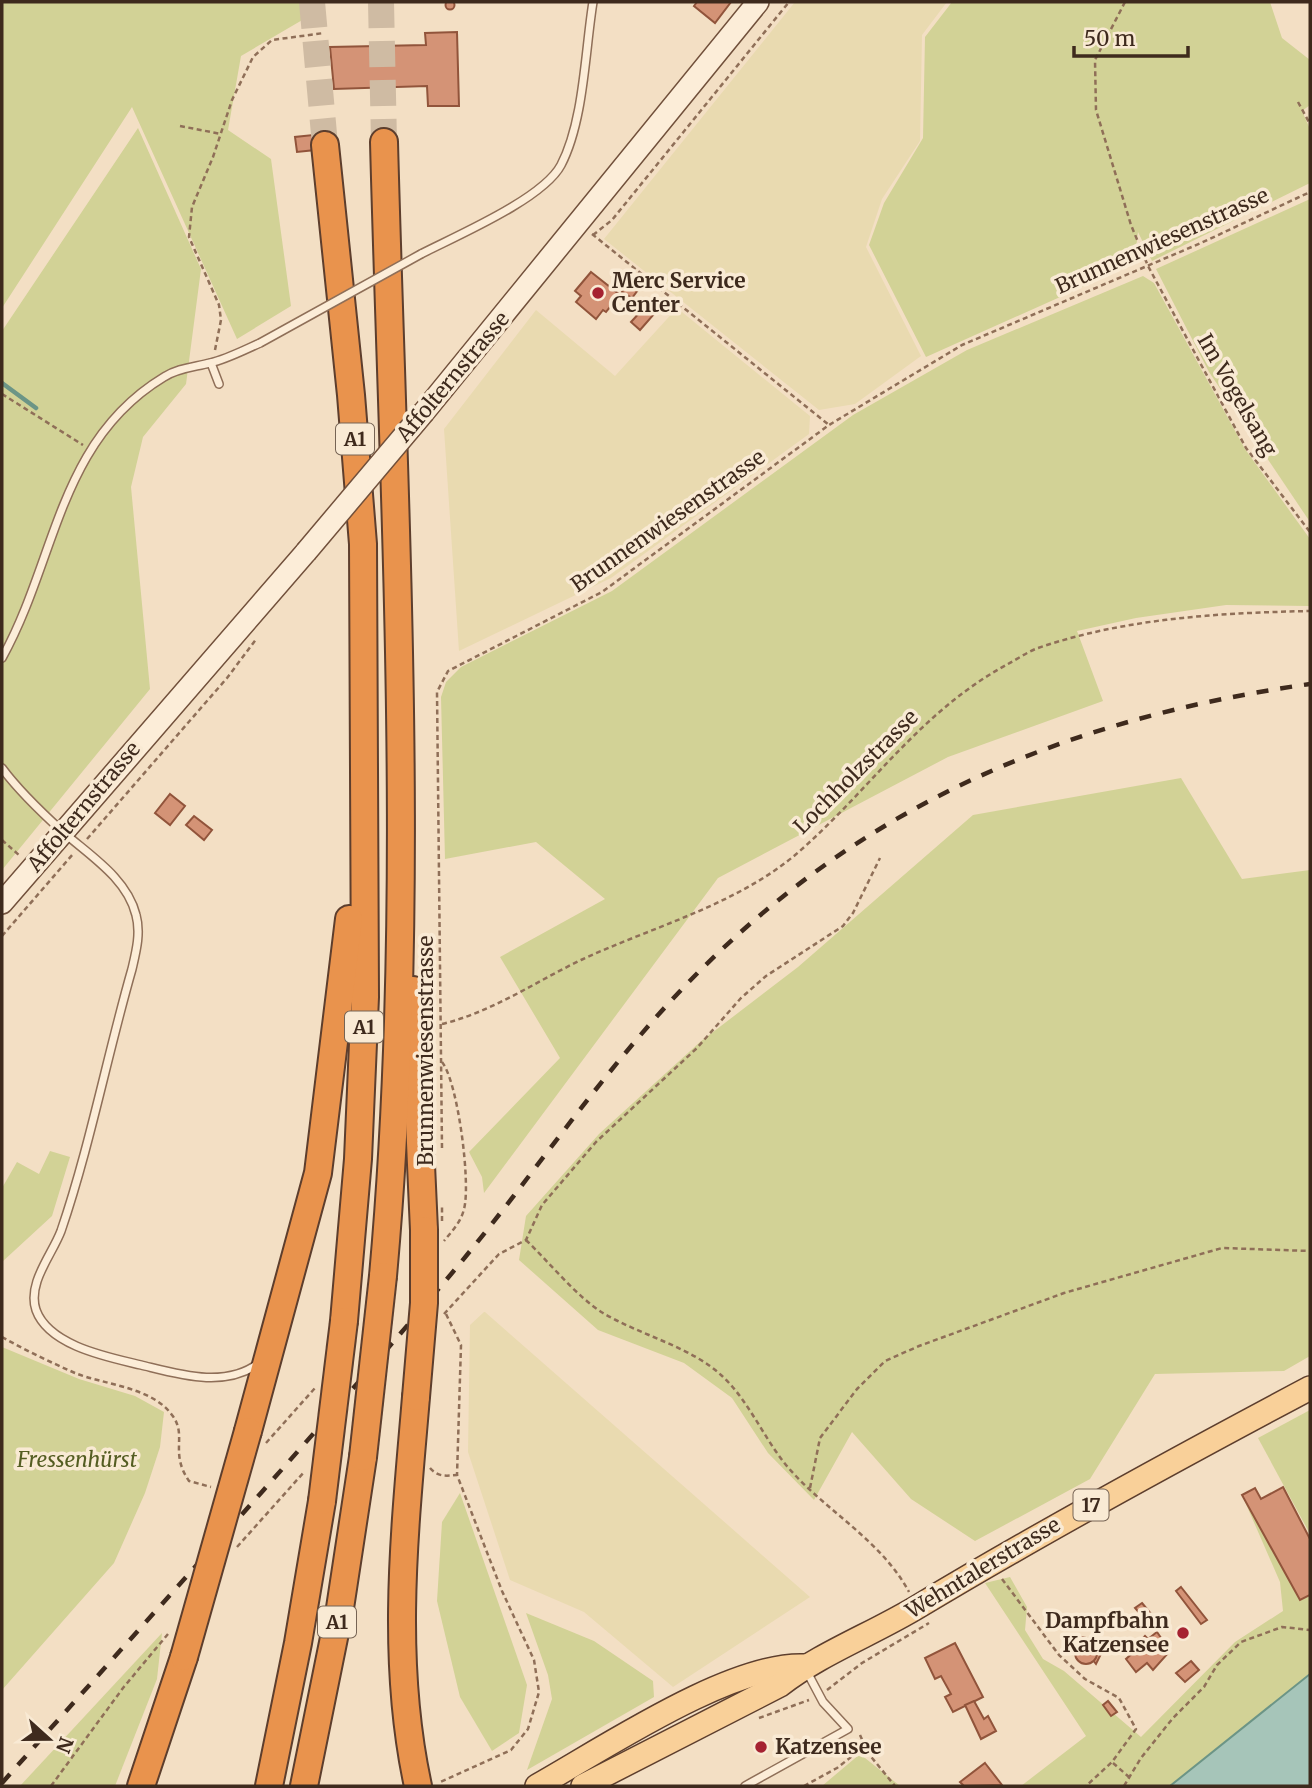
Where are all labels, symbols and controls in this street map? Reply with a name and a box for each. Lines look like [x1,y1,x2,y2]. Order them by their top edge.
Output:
scale bar [1074,14,1188,58]
text: 50 m [1084,25,1135,52]
street label: Brunnenwiesenstrasse [1051,181,1273,300]
place label: Merc Service Center [612,267,746,318]
marker: Merc Service Center [590,285,606,301]
street label: Affolternstrasse [390,306,515,448]
street label: Im Vogelsang [1192,329,1283,461]
road number: A1 [336,424,374,454]
street label: Brunnenwiesenstrasse [565,443,770,598]
street label: Lochholzstrasse [788,704,924,840]
street label: Affolternstrasse [21,736,146,878]
street label: Brunnenwiesenstrasse [412,936,439,1166]
road number: A1 [345,1012,383,1042]
park label: Fressenhürst [16,1446,138,1473]
road number: 17 [1074,1490,1108,1520]
street label: Wehntalerstrasse [900,1511,1065,1625]
road number: A1 [318,1606,356,1638]
place label: Dampfbahn Katzensee [1045,1607,1169,1658]
marker: Dampfbahn Katzensee [1175,1625,1191,1641]
north arrow [14,1704,84,1774]
place label: Katzensee [775,1733,882,1760]
text: N [51,1734,79,1756]
marker: Katzensee [753,1739,769,1755]

